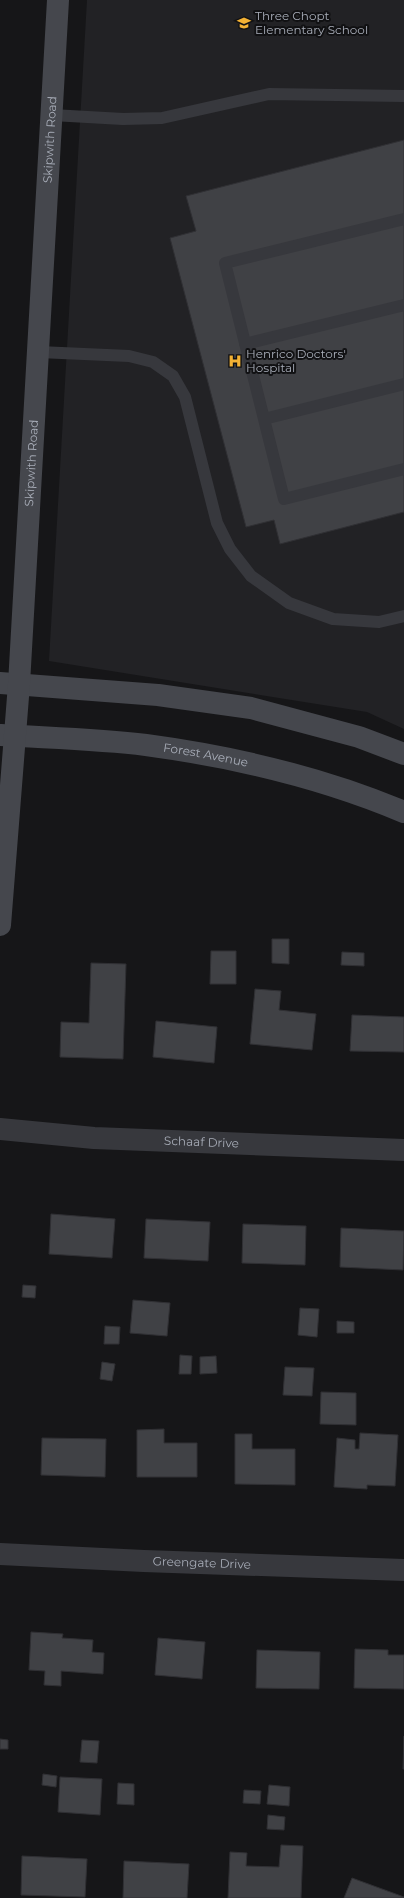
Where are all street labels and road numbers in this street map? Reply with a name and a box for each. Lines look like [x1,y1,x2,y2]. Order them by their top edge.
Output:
street label: Skipwith Road [40,96,60,183]
street label: Skipwith Road [21,419,41,507]
street label: Forest Avenue [162,740,250,770]
street label: Schaaf Drive [164,1133,239,1151]
street label: Greengate Drive [152,1553,251,1572]

